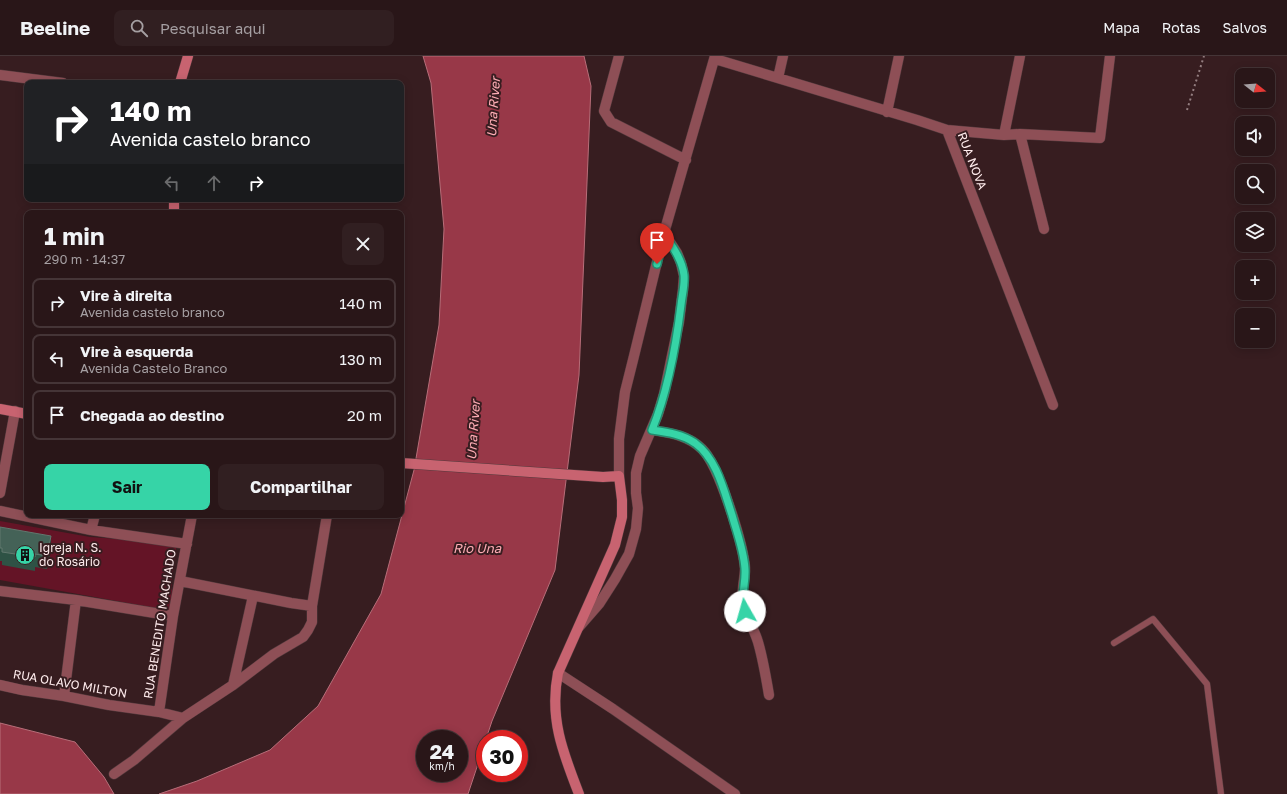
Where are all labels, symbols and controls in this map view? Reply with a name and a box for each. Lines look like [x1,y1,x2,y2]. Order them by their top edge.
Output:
search box [114,10,394,46]
text: Beeline [20,16,90,39]
icon: search [128,17,150,39]
text: Pesquisar aqui [160,19,266,37]
text: Mapa [1103,19,1140,36]
text: Rotas [1162,19,1201,36]
text: Salvos [1223,19,1267,36]
north arrow [1235,68,1275,108]
map controls [1235,68,1275,348]
water label: Una River [483,75,503,138]
text: 140 m [110,94,192,127]
icon: right [44,96,96,148]
button: sound [1235,116,1275,156]
text: Avenida castelo branco [110,128,311,150]
street label: RUA NOVA [955,130,990,192]
button: search [1235,164,1275,204]
icon: left [161,172,183,194]
icon: ahead [203,172,225,194]
icon: right [245,172,267,194]
button: layers [1235,212,1275,252]
text: 1 min [44,221,104,250]
button: close [342,223,384,265]
pin [640,223,674,264]
icon: arrive [646,229,668,251]
text: 290 m · 14:37 [44,251,125,267]
button: + [1235,260,1275,300]
text: Vire à direita [80,286,172,304]
icon: right [46,292,68,314]
text: 140 m [339,294,382,312]
text: Avenida castelo branco [80,304,225,320]
button: − [1235,308,1275,348]
text: Vire à esquerda [80,342,193,360]
icon: left [46,348,68,370]
text: 130 m [340,350,382,368]
text: Avenida Castelo Branco [80,360,227,376]
water label: Una River [463,398,483,461]
icon: arrive [46,404,68,426]
text: Chegada ao destino [80,406,224,424]
text: 20 m [347,406,382,424]
button: Sair [44,464,210,510]
button: Compartilhar [218,464,384,510]
place label: Igreja N. S. do Rosário [39,540,102,569]
water label: Rio Una [453,540,502,556]
building icon: Igreja N. S. do Rosário [14,544,36,566]
street label: RUA BENEDITO MACHADO [140,548,179,700]
position arrow [724,590,766,632]
street label: RUA OLAVO MILTON [12,666,128,701]
speed limit sign: 30 [476,730,528,782]
text: 24 [430,739,454,763]
text: km/h [429,760,455,772]

